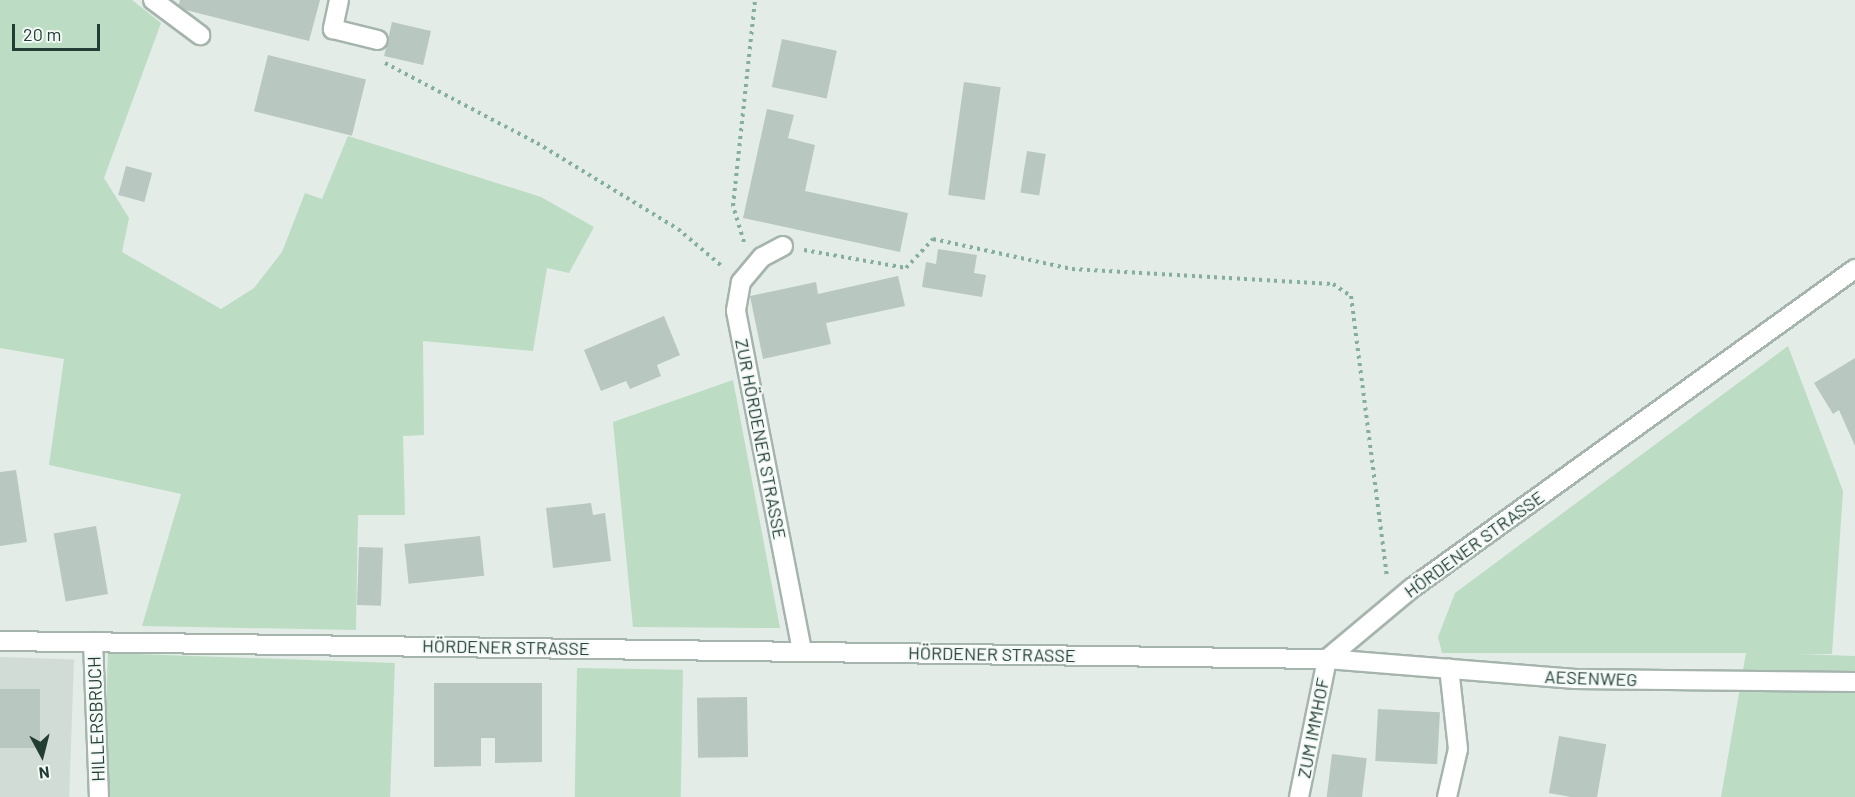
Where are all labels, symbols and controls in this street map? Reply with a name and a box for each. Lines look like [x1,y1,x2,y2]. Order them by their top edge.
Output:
scale bar [15,12,104,50]
text: 20 m [23,23,61,45]
street label: ZUR HÖRDENER STRASSE [731,337,791,541]
street label: HÖRDENER STRASSE [1400,486,1548,602]
street label: HÖRDENER STRASSE [422,635,590,659]
street label: HÖRDENER STRASSE [908,642,1076,666]
street label: HILLERSBRUCH [83,656,109,782]
street label: AESENWEG [1544,666,1638,690]
street label: ZUM IMMHOF [1293,676,1333,780]
north arrow [12,725,72,785]
text: N [38,763,51,783]

